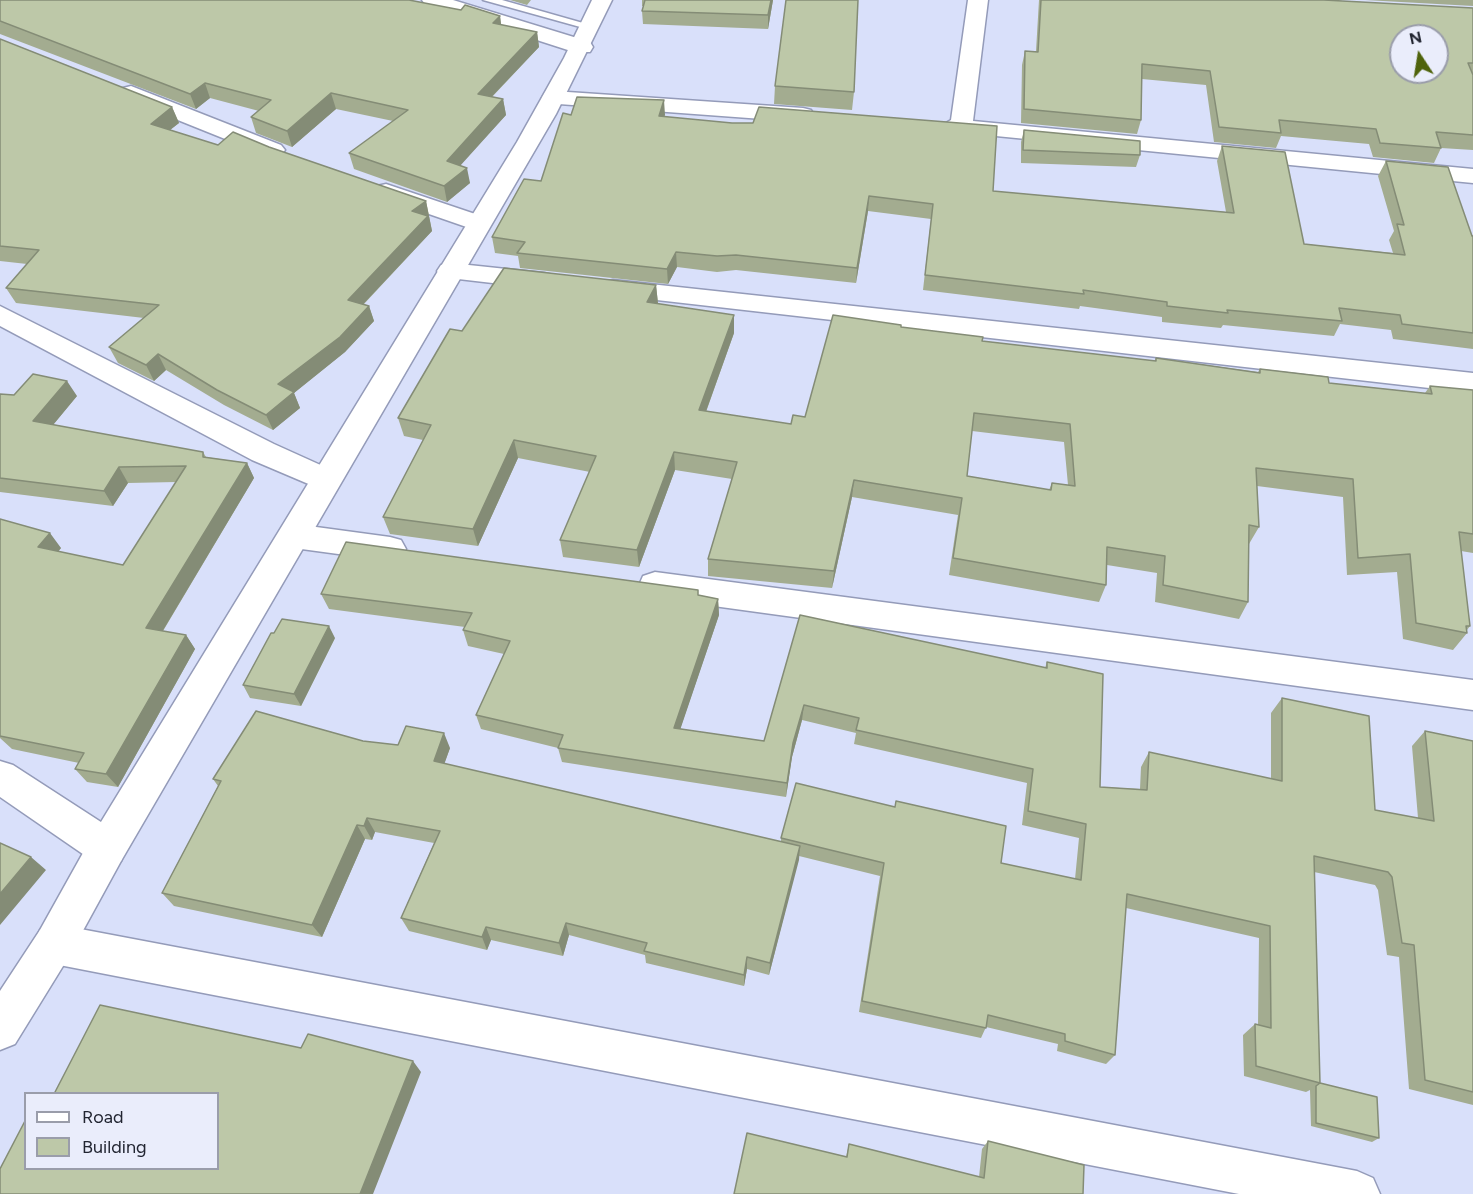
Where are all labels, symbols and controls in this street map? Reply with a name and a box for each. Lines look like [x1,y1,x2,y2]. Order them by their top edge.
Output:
north arrow [1389,24,1449,84]
text: N [1408,27,1424,48]
legend [24,1092,219,1170]
text: Road [82,1106,123,1128]
text: Building [82,1136,147,1158]

